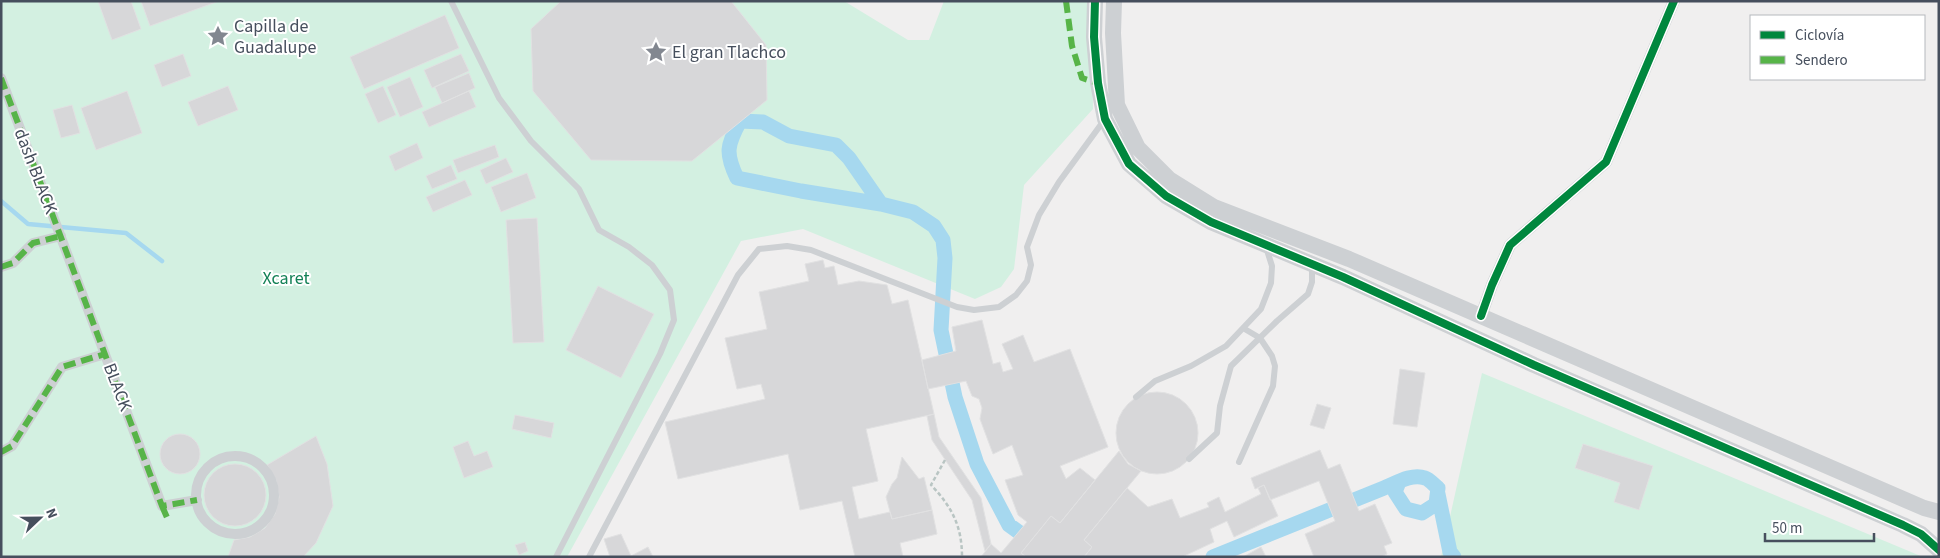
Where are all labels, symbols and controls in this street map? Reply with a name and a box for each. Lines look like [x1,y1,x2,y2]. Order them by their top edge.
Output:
place label: Capilla de Guadalupe [234,14,316,60]
legend [1750,15,1925,80]
place icon: Capilla de Guadalupe [205,23,231,49]
text: Ciclovía [1795,25,1844,46]
place icon: El gran Tlachco [643,39,669,65]
place label: El gran Tlachco [672,40,786,65]
text: Sendero [1795,50,1848,71]
street label: dash BLACK [8,125,63,218]
park label: Xcaret [262,266,310,291]
street label: BLACK [97,360,138,415]
north arrow [15,493,65,543]
text: N [40,505,62,522]
scale bar [1765,510,1874,542]
text: 50 m [1772,518,1802,539]

